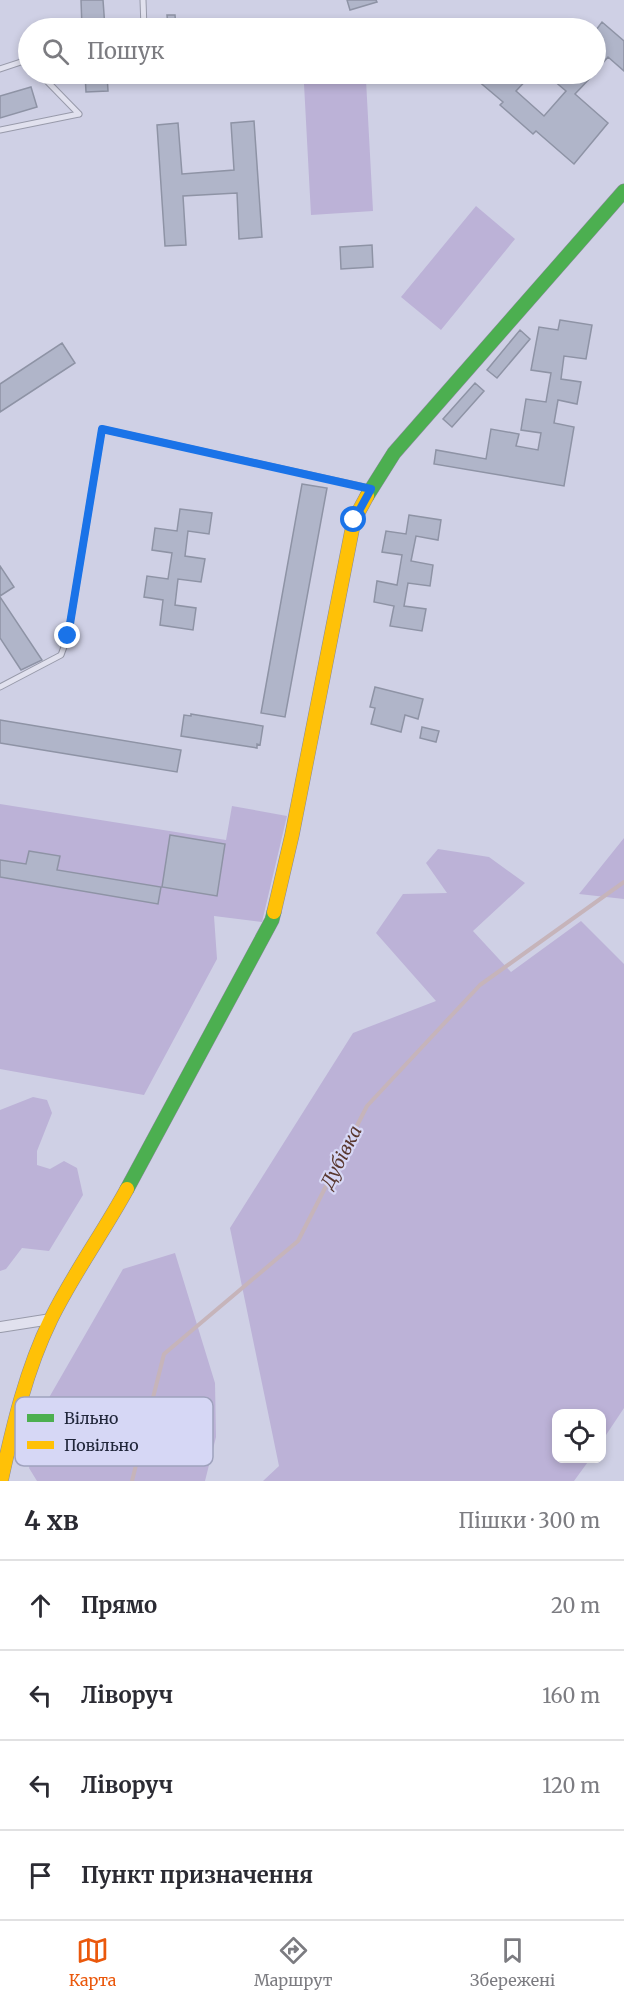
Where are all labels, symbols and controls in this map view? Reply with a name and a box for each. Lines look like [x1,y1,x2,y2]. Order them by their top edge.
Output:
search box [18,18,606,84]
icon: search [39,35,72,68]
text: Пошук [87,37,164,65]
route start [340,506,366,532]
route end [54,622,80,648]
water label: Дубівка [314,1122,367,1194]
legend [15,1397,213,1466]
text: Вільно [64,1408,118,1428]
map controls [552,1409,606,1463]
button: locate [552,1409,606,1463]
text: Повільно [64,1435,139,1455]
text: 4 хв [24,1504,79,1537]
text: Пішки · 300 m [459,1508,600,1533]
icon: ahead [24,1589,57,1622]
text: Прямо [81,1591,157,1619]
text: 20 m [551,1593,600,1618]
icon: left [24,1679,57,1712]
text: Ліворуч [81,1681,173,1709]
text: 160 m [542,1683,600,1708]
icon: left [24,1769,57,1802]
text: Ліворуч [81,1771,173,1799]
text: 120 m [542,1773,600,1798]
icon: arrive [24,1859,57,1892]
text: Пункт призначення [81,1861,313,1889]
tab: Карта [69,1934,116,1990]
tab: Маршрут [254,1934,332,1990]
tab: Збережені [470,1934,555,1990]

